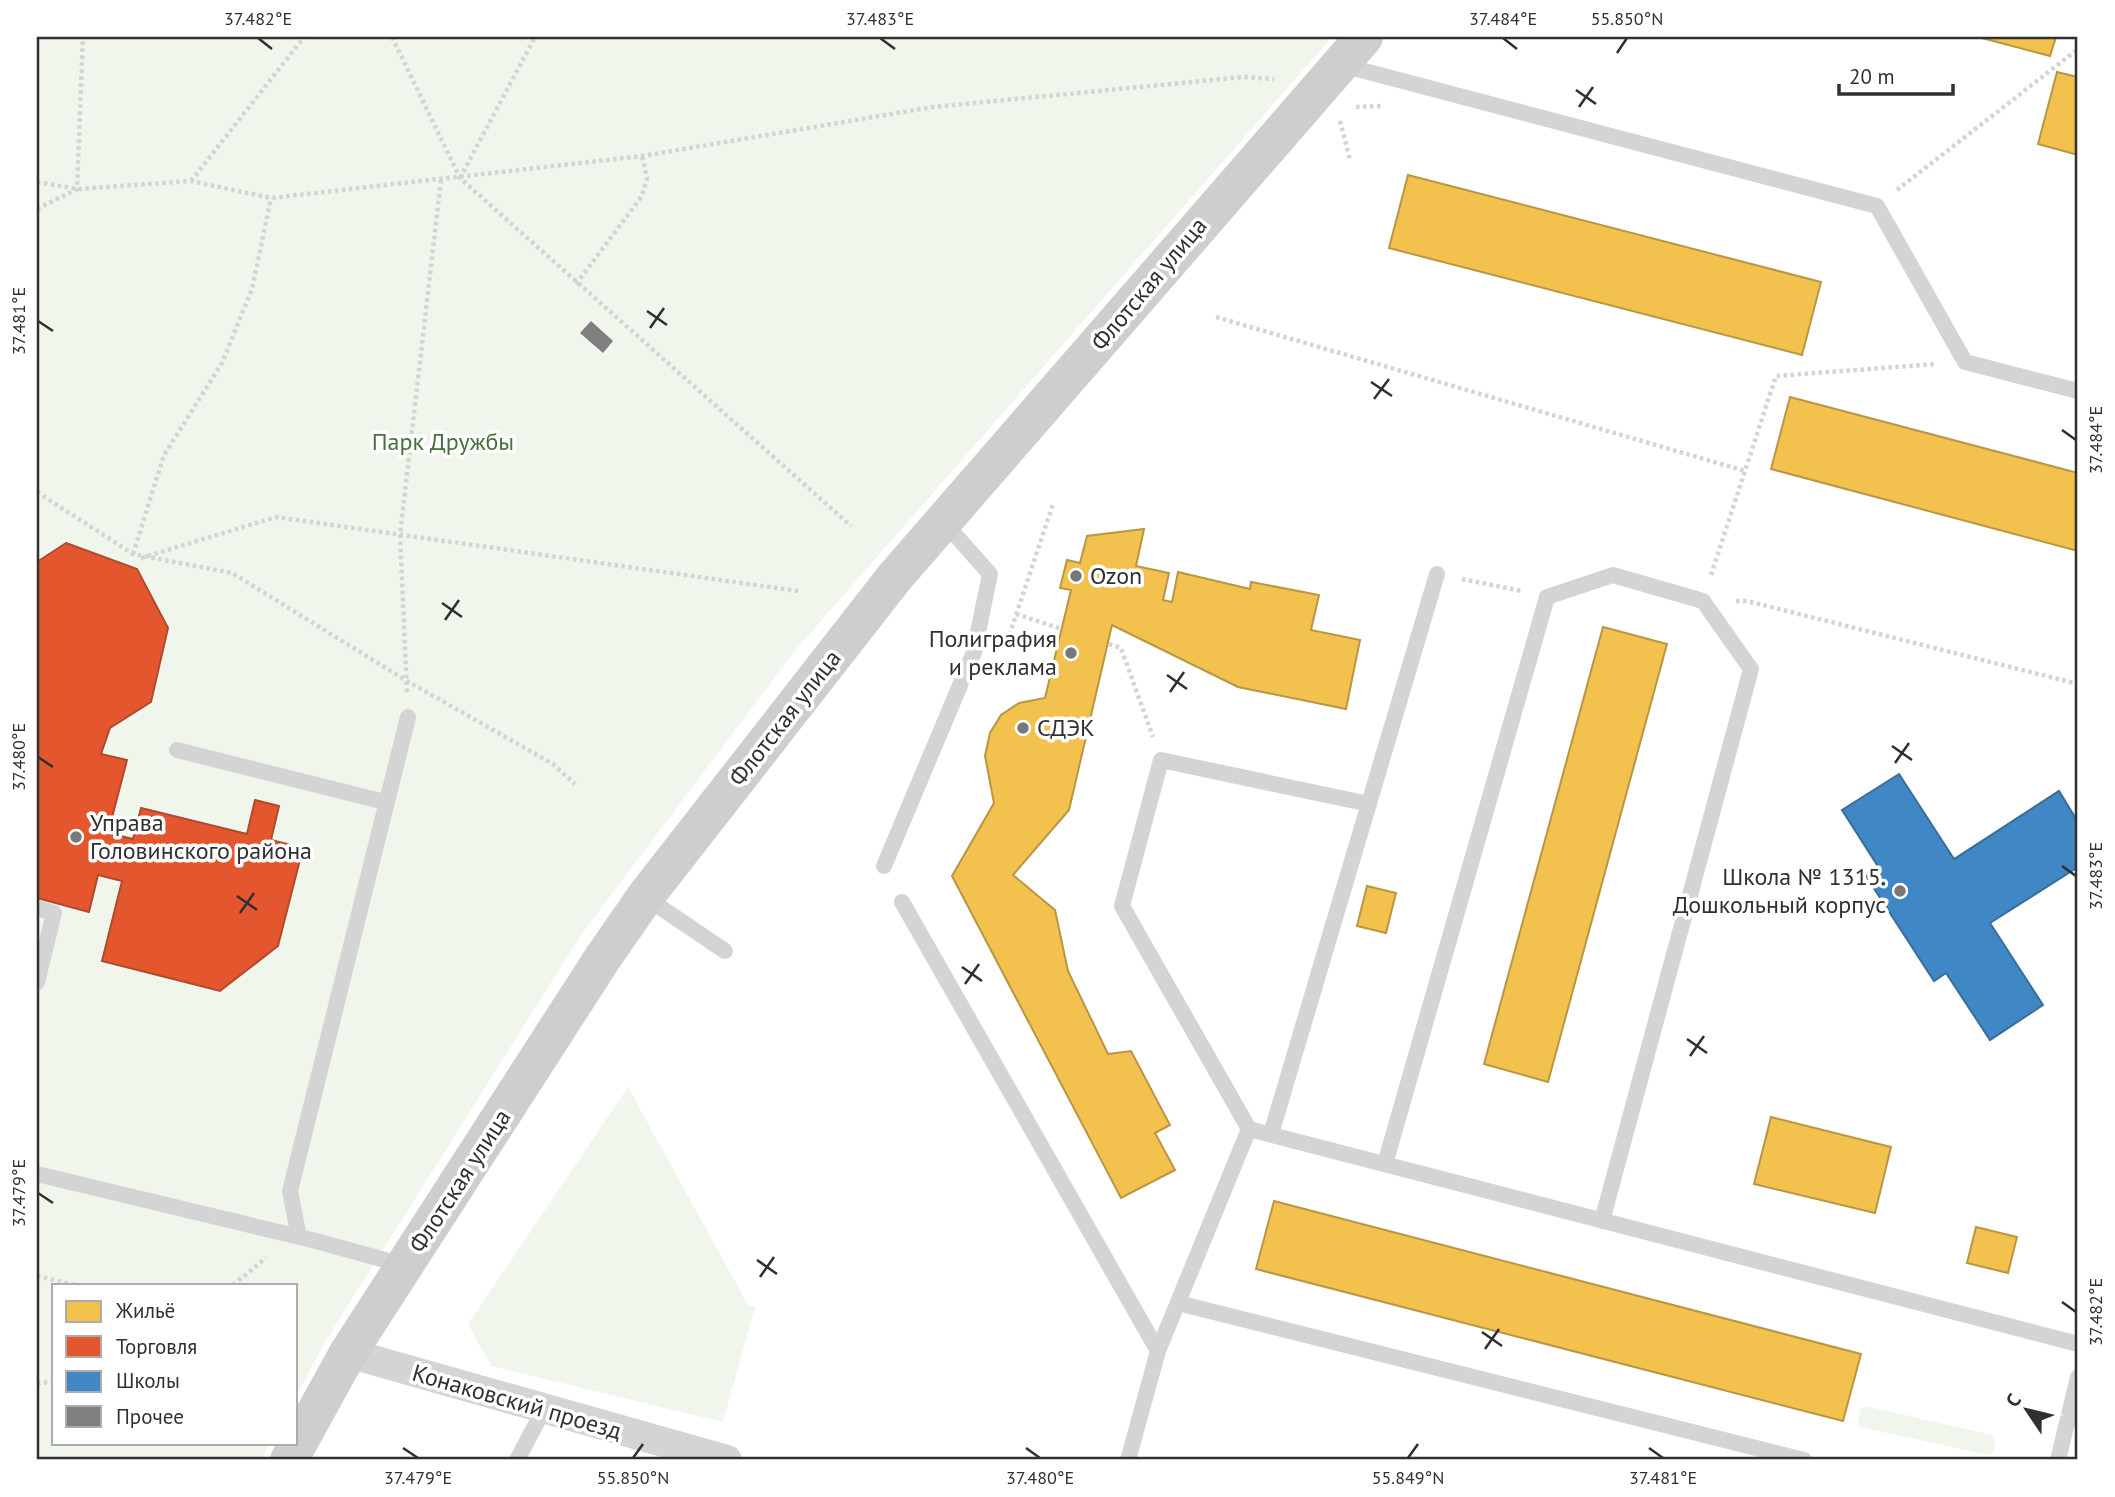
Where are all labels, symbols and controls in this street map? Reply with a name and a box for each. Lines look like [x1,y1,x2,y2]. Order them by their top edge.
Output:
text: 37.482°E [224,7,292,30]
text: 37.483°E [846,7,914,30]
text: 37.484°E [1469,7,1537,30]
text: 55.850°N [1591,7,1663,30]
scale bar [1839,52,1952,96]
text: 20 m [1849,63,1895,90]
street label: Флотская улица [1084,211,1213,357]
text: 37.481°E [7,287,30,355]
text: 37.484°E [2084,406,2107,474]
park label: Парк Дружбы [372,426,514,457]
place label: Ozon [1090,560,1142,591]
marker: Ozon [1068,568,1084,584]
place label: Полиграфия и реклама [929,623,1057,682]
street label: Флотская улица [722,643,848,792]
marker: Полиграфия и реклама [1063,645,1079,661]
place label: СДЭК [1037,712,1095,743]
marker: СДЭК [1015,720,1031,736]
text: 37.480°E [7,723,30,791]
place label: Управа Головинского района [90,807,312,866]
marker: Управа Головинского района [68,829,84,845]
text: 37.483°E [2084,842,2107,910]
place label: Школа № 1315. Дошкольный корпус [1673,861,1886,920]
marker: Школа № 1315. Дошкольный корпус [1892,883,1908,899]
street label: Флотская улица [402,1103,517,1258]
text: 37.479°E [7,1159,30,1227]
text: 37.482°E [2084,1278,2107,1346]
legend [52,1284,298,1444]
text: Жильё [115,1297,175,1324]
text: Торговля [116,1333,197,1360]
street label: Конаковский проезд [409,1357,625,1446]
text: Школы [116,1367,180,1394]
north arrow [1993,1374,2062,1444]
text: С [2000,1389,2026,1411]
text: Прочее [116,1403,184,1430]
text: 37.479°E [384,1466,452,1489]
text: 55.850°N [597,1466,669,1489]
text: 37.480°E [1006,1466,1074,1489]
text: 55.849°N [1372,1466,1444,1489]
text: 37.481°E [1629,1466,1697,1489]

